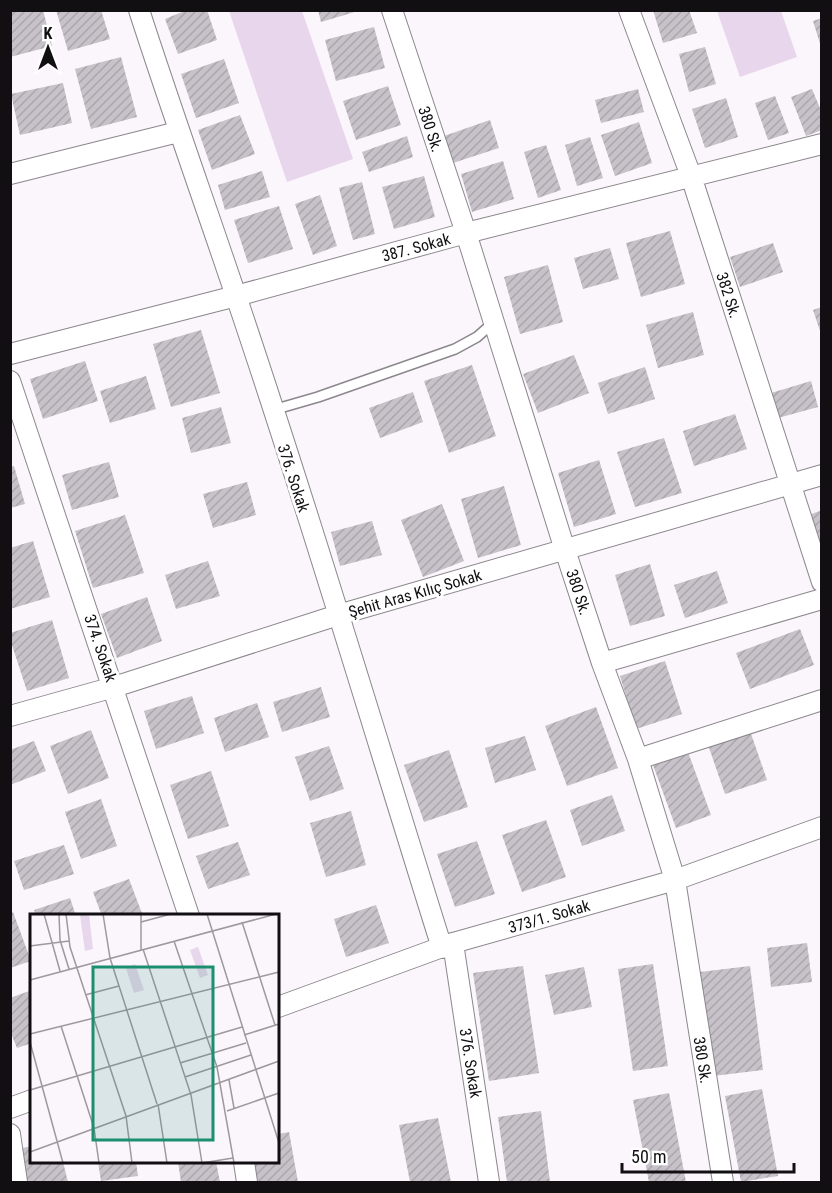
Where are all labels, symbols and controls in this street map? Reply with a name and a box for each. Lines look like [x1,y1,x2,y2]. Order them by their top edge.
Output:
north arrow [18,18,78,78]
text: K [44,24,53,43]
street label: 380 Sk. [414,104,447,154]
street label: 387. Sokak [380,229,453,266]
street label: 382 Sk. [712,270,745,320]
street label: 376. Sokak [274,442,314,515]
street label: Şehit Aras Kılıç Sokak [346,565,485,622]
street label: 380 Sk. [562,567,595,617]
street label: 374. Sokak [80,612,121,685]
street label: 373/1. Sokak [506,896,593,937]
inset map [30,914,279,1163]
street label: 376. Sokak [456,1027,485,1100]
street label: 380 Sk. [689,1035,716,1085]
scale bar [622,1136,794,1174]
text: 50 m [631,1146,666,1167]

